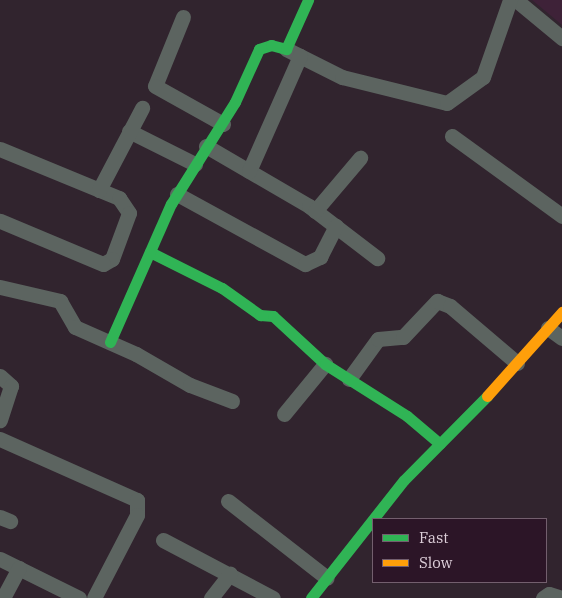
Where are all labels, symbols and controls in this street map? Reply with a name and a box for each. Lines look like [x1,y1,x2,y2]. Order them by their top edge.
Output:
legend [372,518,547,583]
text: Fast [419,528,449,547]
text: Slow [419,553,452,572]

